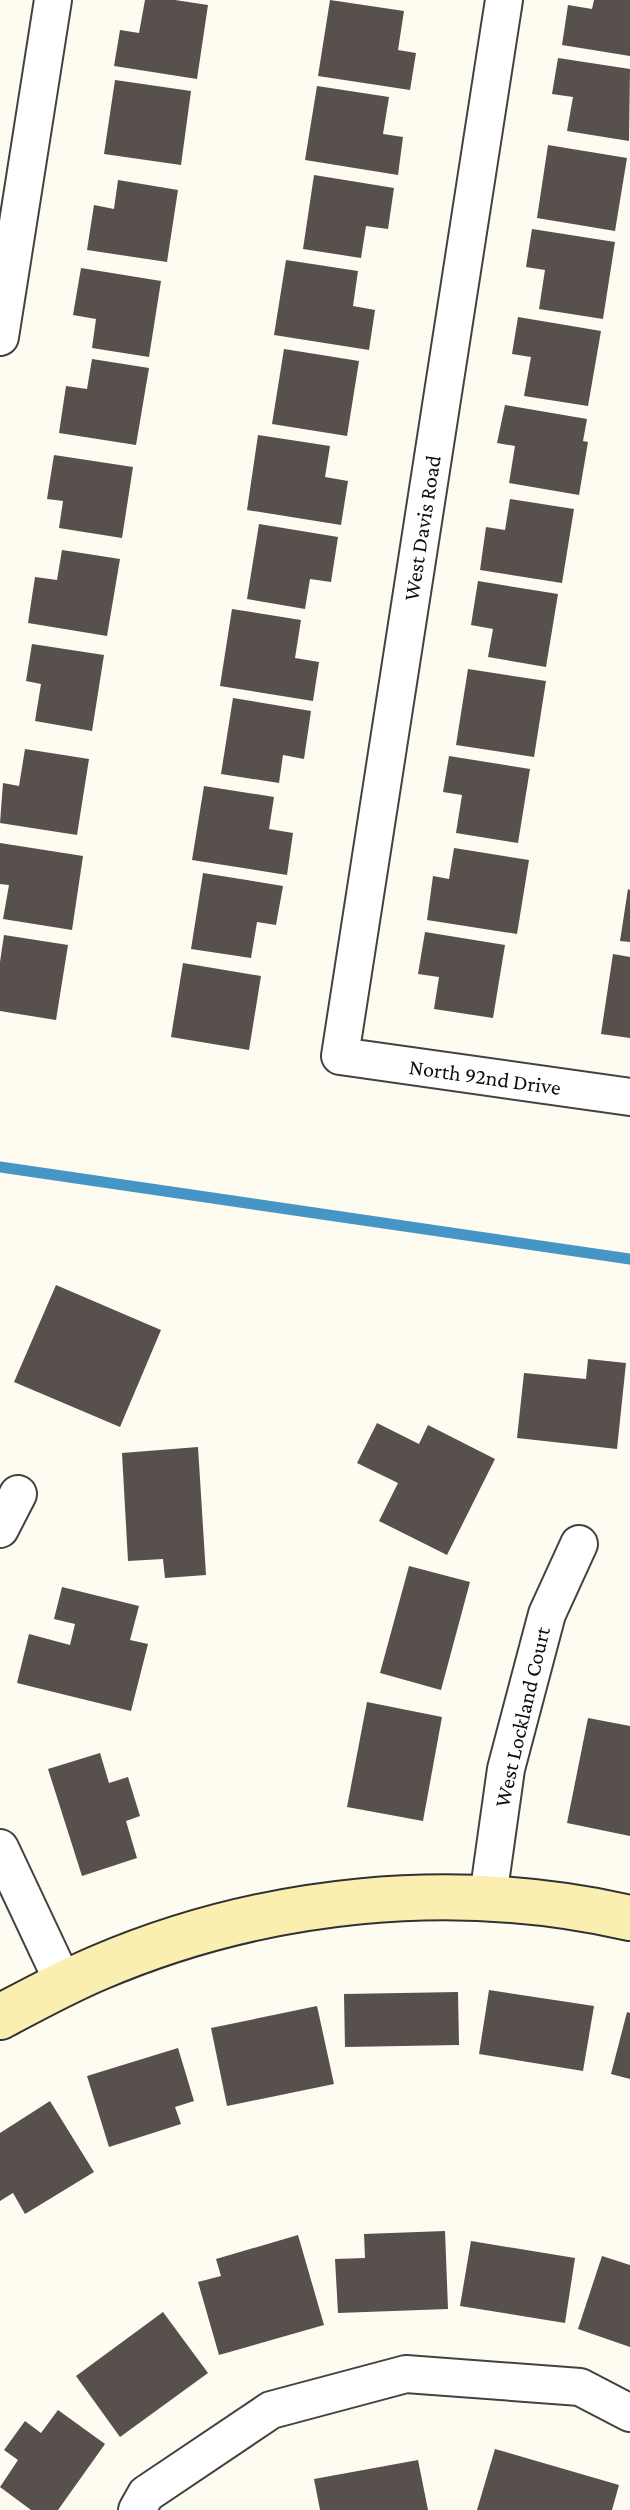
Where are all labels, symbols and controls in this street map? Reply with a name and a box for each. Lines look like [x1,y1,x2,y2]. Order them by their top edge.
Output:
street label: West Davis Road [398,453,446,603]
street label: North 92nd Drive [408,1054,562,1100]
street label: West Lockland Court [489,1624,555,1810]

